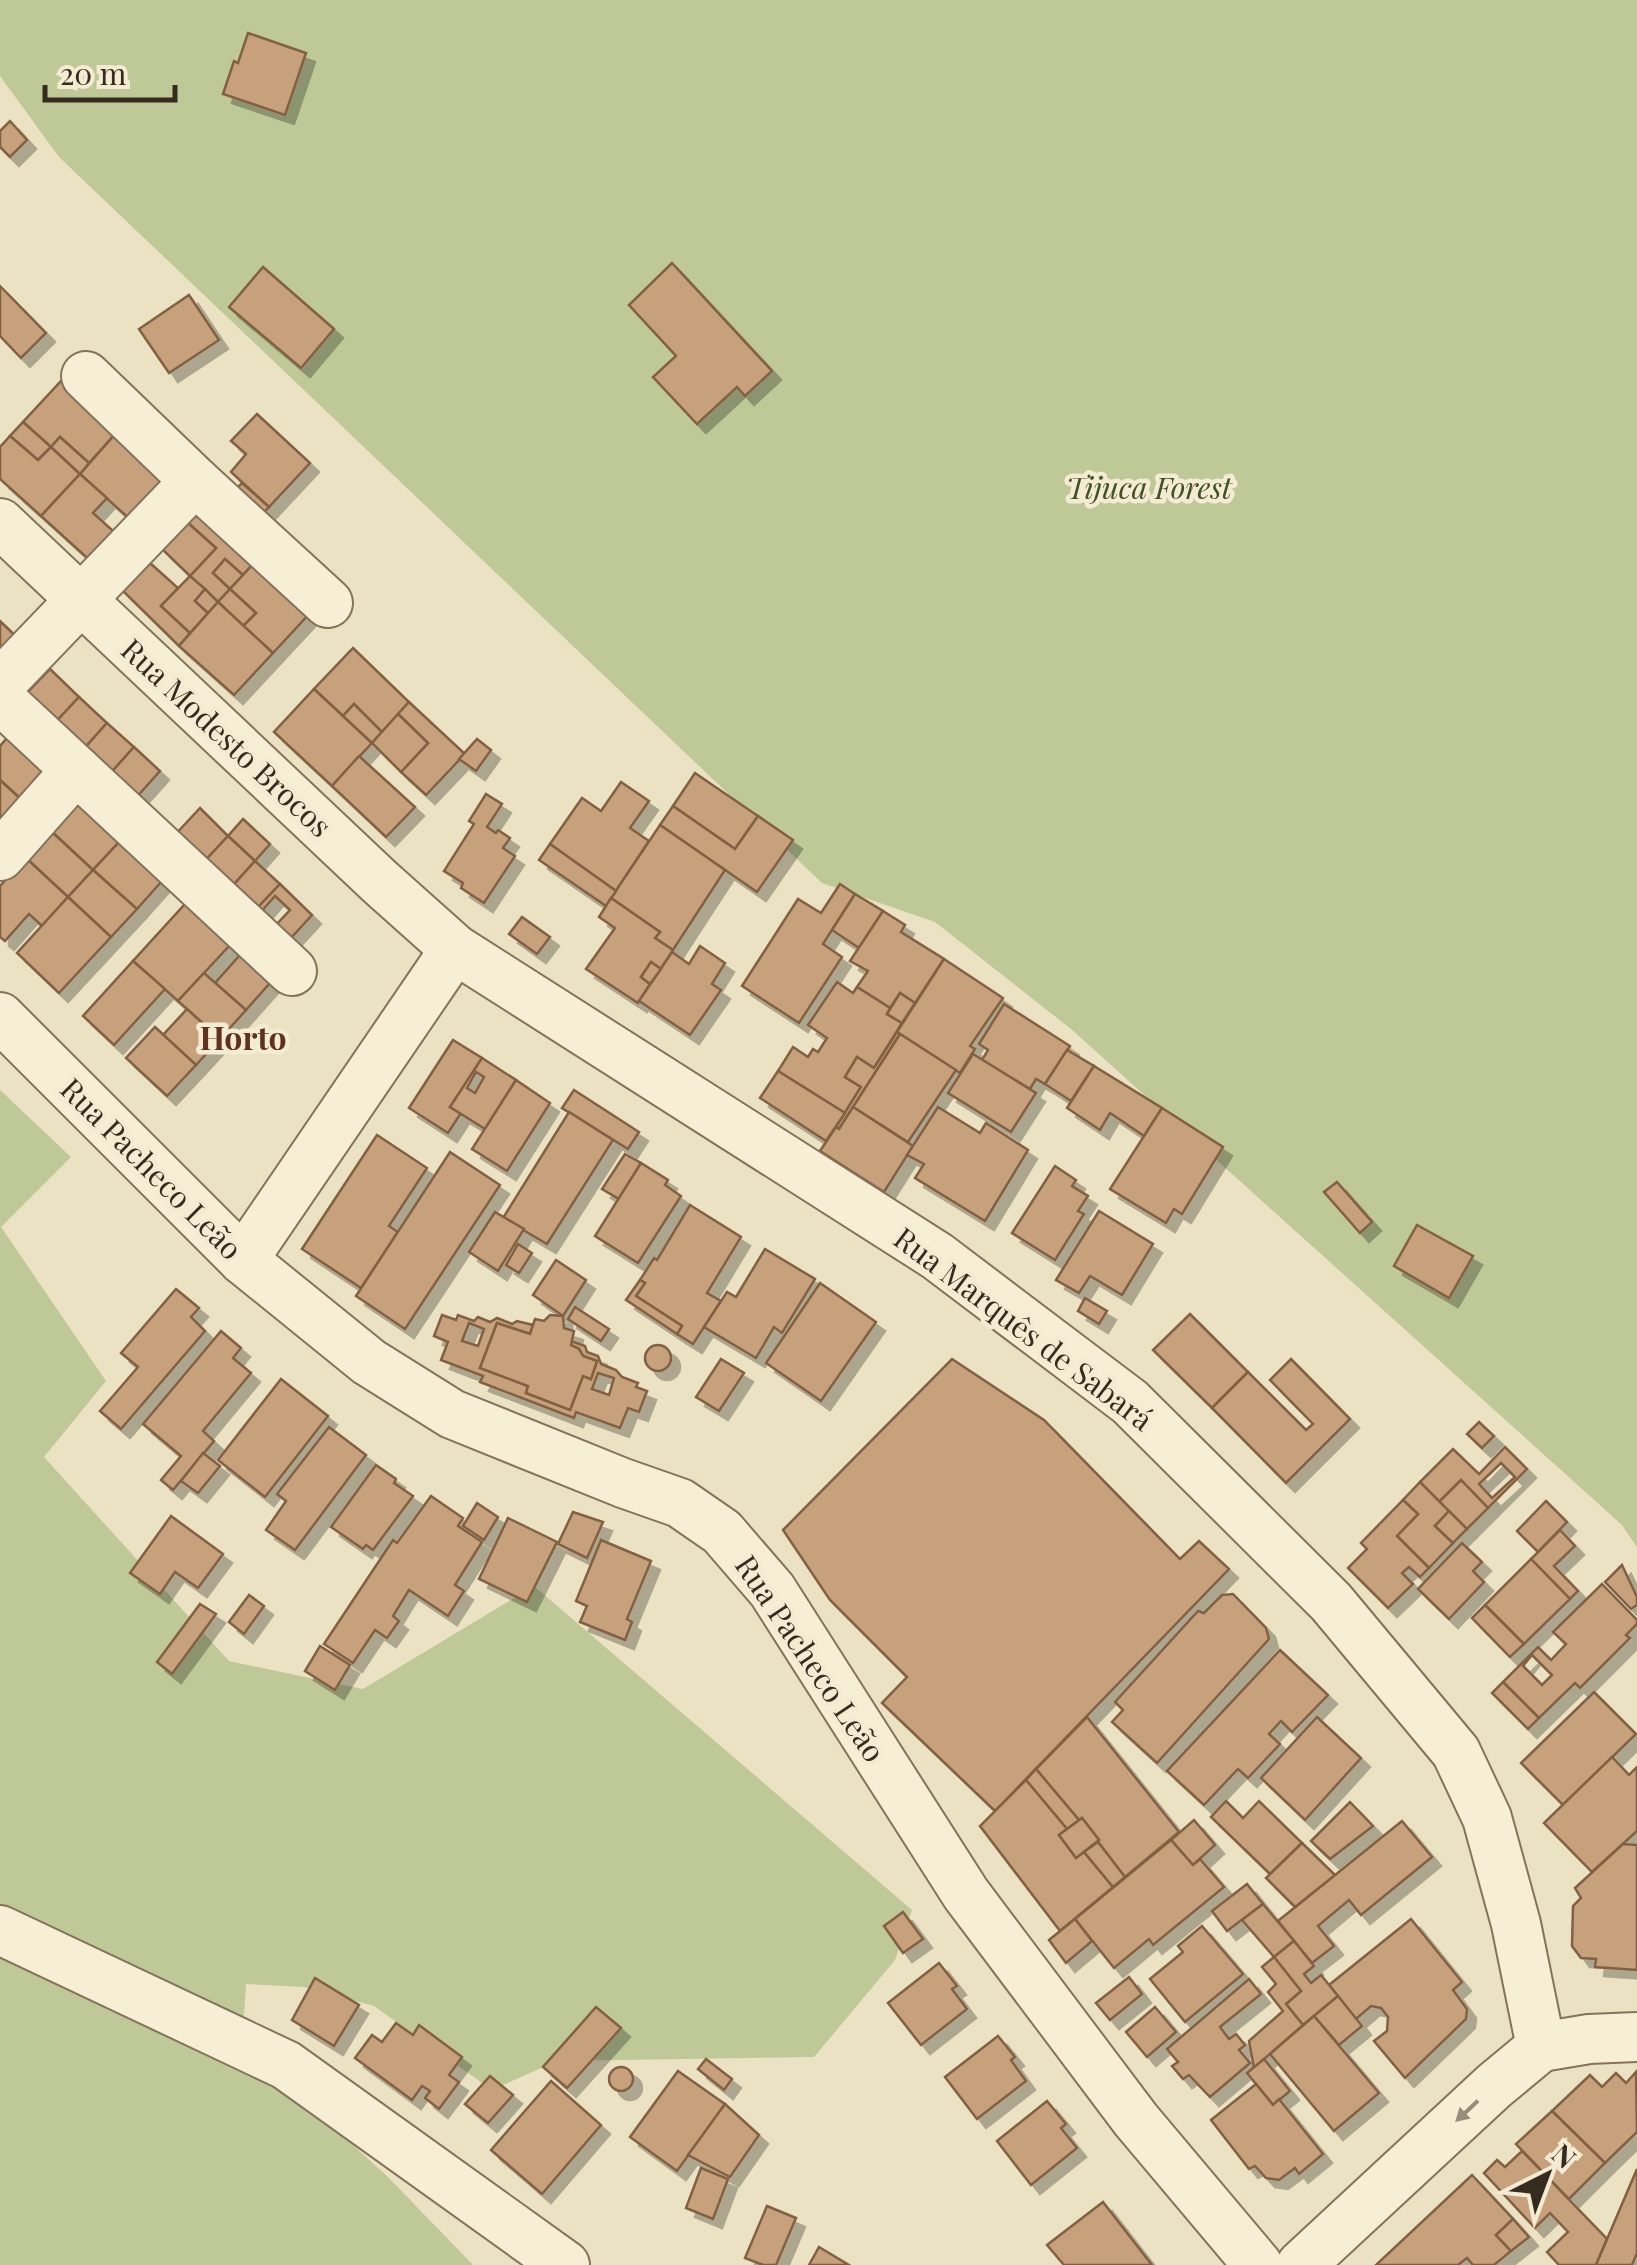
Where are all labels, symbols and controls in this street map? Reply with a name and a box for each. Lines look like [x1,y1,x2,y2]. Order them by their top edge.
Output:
scale bar [45,40,175,102]
text: 20 m [60,53,127,93]
park label: Tijuca Forest [1066,467,1234,507]
street label: Rua Modesto Brocos [113,629,341,845]
district label: Horto [199,1015,287,1058]
street label: Rua Pacheco Leão [53,1069,251,1267]
street label: Rua Marquês de Sabará [886,1217,1162,1439]
street label: Rua Pacheco Leão [727,1547,895,1769]
one-way arrow [1455,2099,1479,2122]
north arrow [1497,2125,1597,2225]
text: N [1545,2135,1585,2176]

